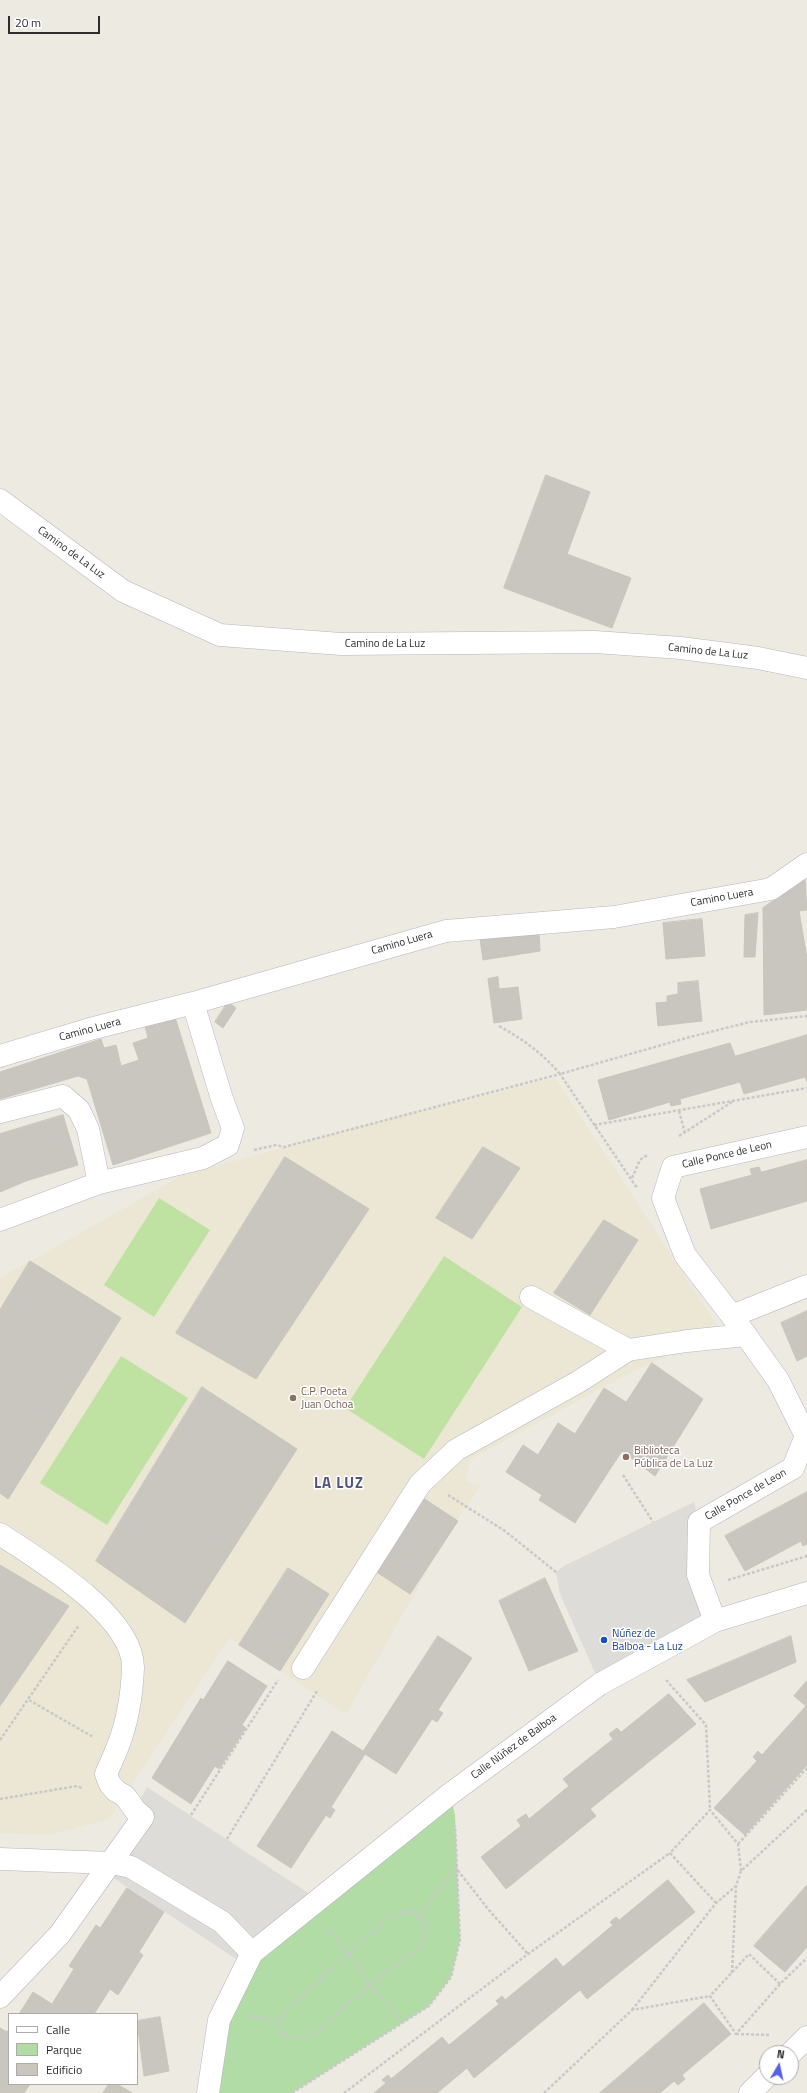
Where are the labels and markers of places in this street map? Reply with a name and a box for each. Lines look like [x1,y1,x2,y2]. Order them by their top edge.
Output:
place label: C.P. Poeta Juan Ochoa [301,1385,353,1411]
marker: C.P. Poeta Juan Ochoa [288,1393,298,1403]
place label: Biblioteca Pública de La Luz [634,1444,713,1470]
marker: Biblioteca Pública de La Luz [621,1452,631,1462]
place label: Núñez de Balboa - La Luz [612,1627,683,1653]
marker: Núñez de Balboa - La Luz [599,1635,609,1645]

